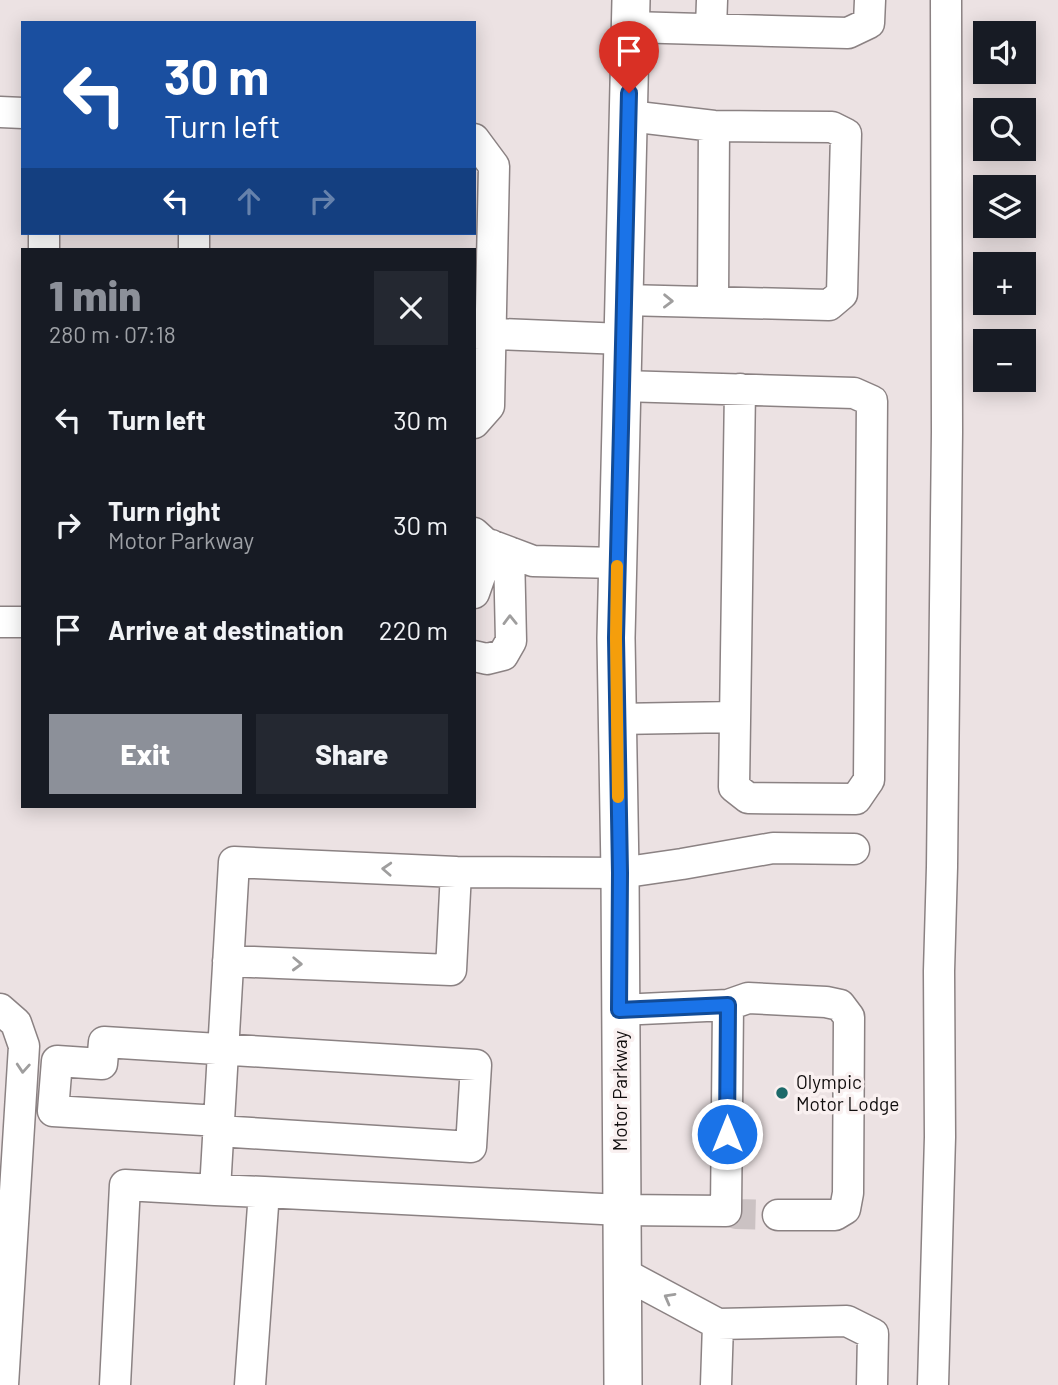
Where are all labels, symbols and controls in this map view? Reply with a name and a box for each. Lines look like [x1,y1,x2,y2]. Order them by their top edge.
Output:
pin [599,21,659,93]
map controls [973,21,1036,392]
button: sound [973,21,1036,84]
icon: arrive [610,32,648,70]
text: 30 m [164,46,269,105]
icon: left [49,49,140,140]
button: search [973,98,1036,161]
text: Turn left [164,106,281,144]
button: layers [973,175,1036,238]
icon: left [157,182,195,220]
icon: ahead [230,182,268,220]
icon: right [303,182,341,220]
button: + [973,252,1036,315]
text: 1 min [49,269,141,319]
button: close [374,271,448,345]
one-way arrow [664,293,674,309]
text: 280 m · 07:18 [49,320,176,348]
button: − [973,329,1036,392]
icon: left [49,401,87,439]
text: Turn left [108,404,206,435]
text: 30 m [393,404,448,435]
text: Turn right [108,495,221,526]
icon: right [49,506,87,544]
text: 30 m [393,509,448,540]
text: Motor Parkway [108,526,254,554]
icon: arrive [49,611,87,649]
text: Arrive at destination [108,614,344,645]
text: 220 m [379,614,448,645]
one-way arrow [503,614,518,625]
button: Exit [49,714,242,794]
button: Share [256,714,448,794]
one-way arrow [382,861,393,876]
one-way arrow [291,957,302,972]
street label: Motor Parkway [608,1030,631,1151]
one-way arrow [16,1063,31,1074]
place label: Olympic Motor Lodge [796,1070,899,1115]
marker: Olympic Motor Lodge [774,1085,790,1101]
position arrow [690,1097,764,1171]
one-way arrow [664,1293,677,1306]

